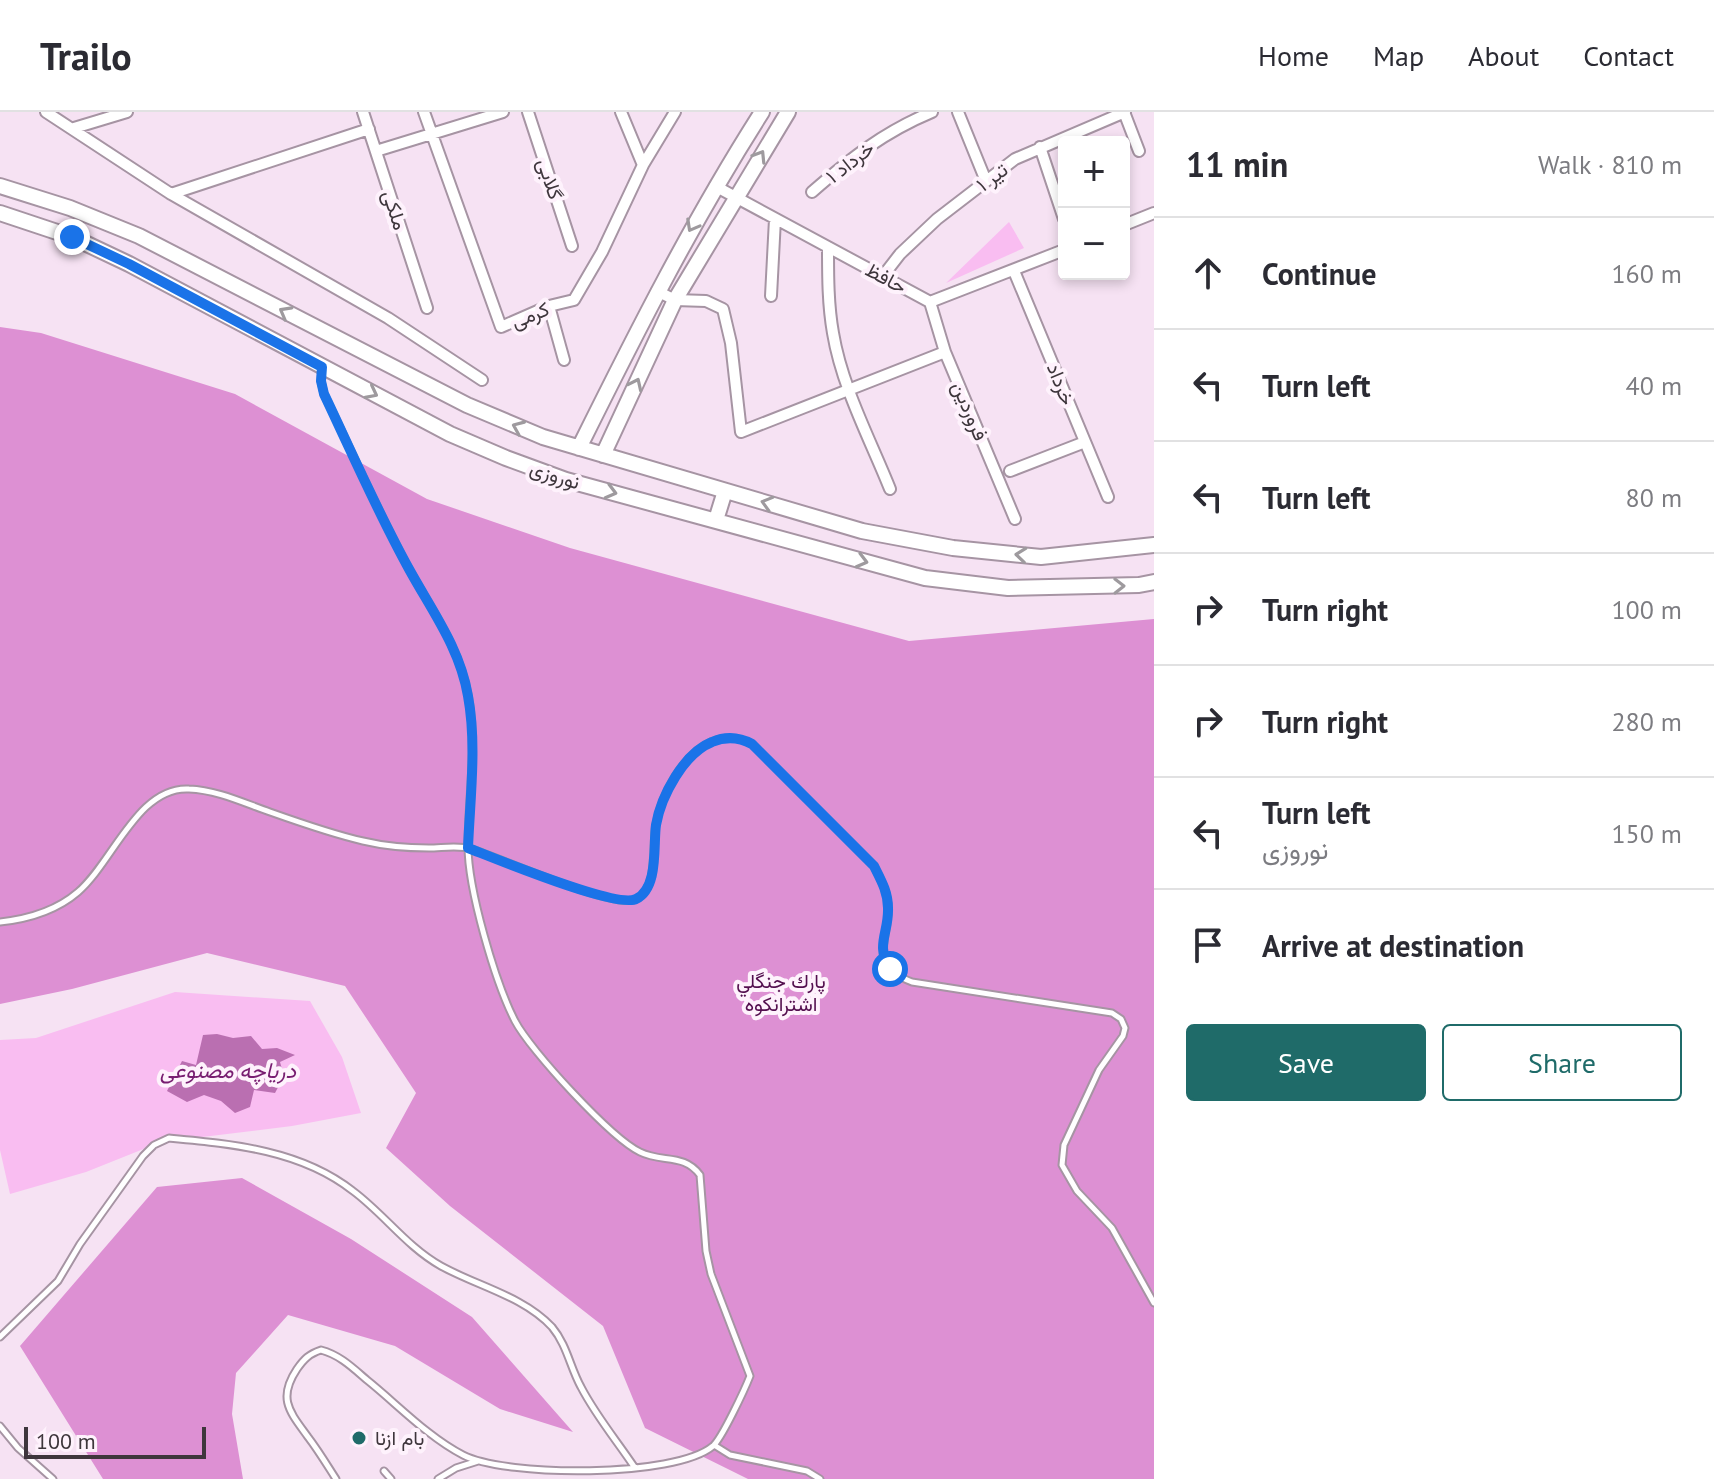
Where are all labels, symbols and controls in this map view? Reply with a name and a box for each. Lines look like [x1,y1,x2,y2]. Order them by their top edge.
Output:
text: Trailo [40,31,132,80]
text: Home [1258,37,1329,74]
text: Map [1373,37,1424,74]
text: About [1468,37,1539,74]
text: Contact [1583,37,1674,74]
street label: خرداد ۱ [821,135,879,189]
map controls [1058,136,1130,280]
button: + [1058,136,1130,208]
text: 11 min [1186,142,1288,186]
text: Walk · 810 m [1538,148,1682,181]
one-way arrow [750,150,766,165]
street label: گلابی [531,155,569,203]
street label: تیر ۱ [971,157,1013,197]
street label: ملکی [376,187,414,233]
button: − [1058,208,1130,280]
one-way arrow [687,218,702,233]
route end [54,219,90,255]
icon: ahead [1186,251,1230,295]
text: Continue [1262,254,1376,293]
street label: حافظ [861,256,911,300]
text: 160 m [1611,257,1682,290]
street label: کرمی [507,296,553,334]
one-way arrow [279,306,294,322]
street label: خرداد [1041,359,1081,409]
icon: left [1186,363,1230,407]
text: Turn left [1262,366,1370,405]
text: 40 m [1626,369,1682,402]
one-way arrow [626,378,642,393]
street label: فروردین [946,378,994,444]
one-way arrow [363,383,378,398]
one-way arrow [512,420,526,436]
street label: نوروزی [527,455,583,495]
icon: left [1186,475,1230,519]
text: Turn left [1262,478,1370,517]
text: 80 m [1626,481,1682,514]
one-way arrow [604,483,618,499]
one-way arrow [760,495,774,512]
one-way arrow [1014,546,1027,563]
one-way arrow [855,551,869,568]
one-way arrow [1113,577,1126,594]
icon: right [1186,587,1230,631]
text: Turn right [1262,590,1388,629]
text: 100 m [1611,593,1682,626]
icon: right [1186,699,1230,743]
text: Turn right [1262,702,1388,741]
text: 280 m [1611,705,1682,738]
text: Turn left [1262,793,1370,832]
icon: left [1186,811,1230,855]
text: 150 m [1611,817,1682,850]
text: نوروزی [1262,833,1328,866]
icon: arrive [1186,923,1230,967]
text: Arrive at destination [1262,926,1524,965]
route start [872,951,908,987]
park label: پارك جنگلي اشترانكوه [736,968,826,1017]
button: Save [1186,1024,1426,1101]
button: Share [1442,1024,1682,1101]
water label: دریاچه مصنوعی [160,1056,297,1085]
scale bar [24,1423,206,1459]
place label: بام ازنا [375,1425,424,1451]
text: 100 m [36,1427,96,1455]
marker: بام ازنا [350,1429,368,1447]

